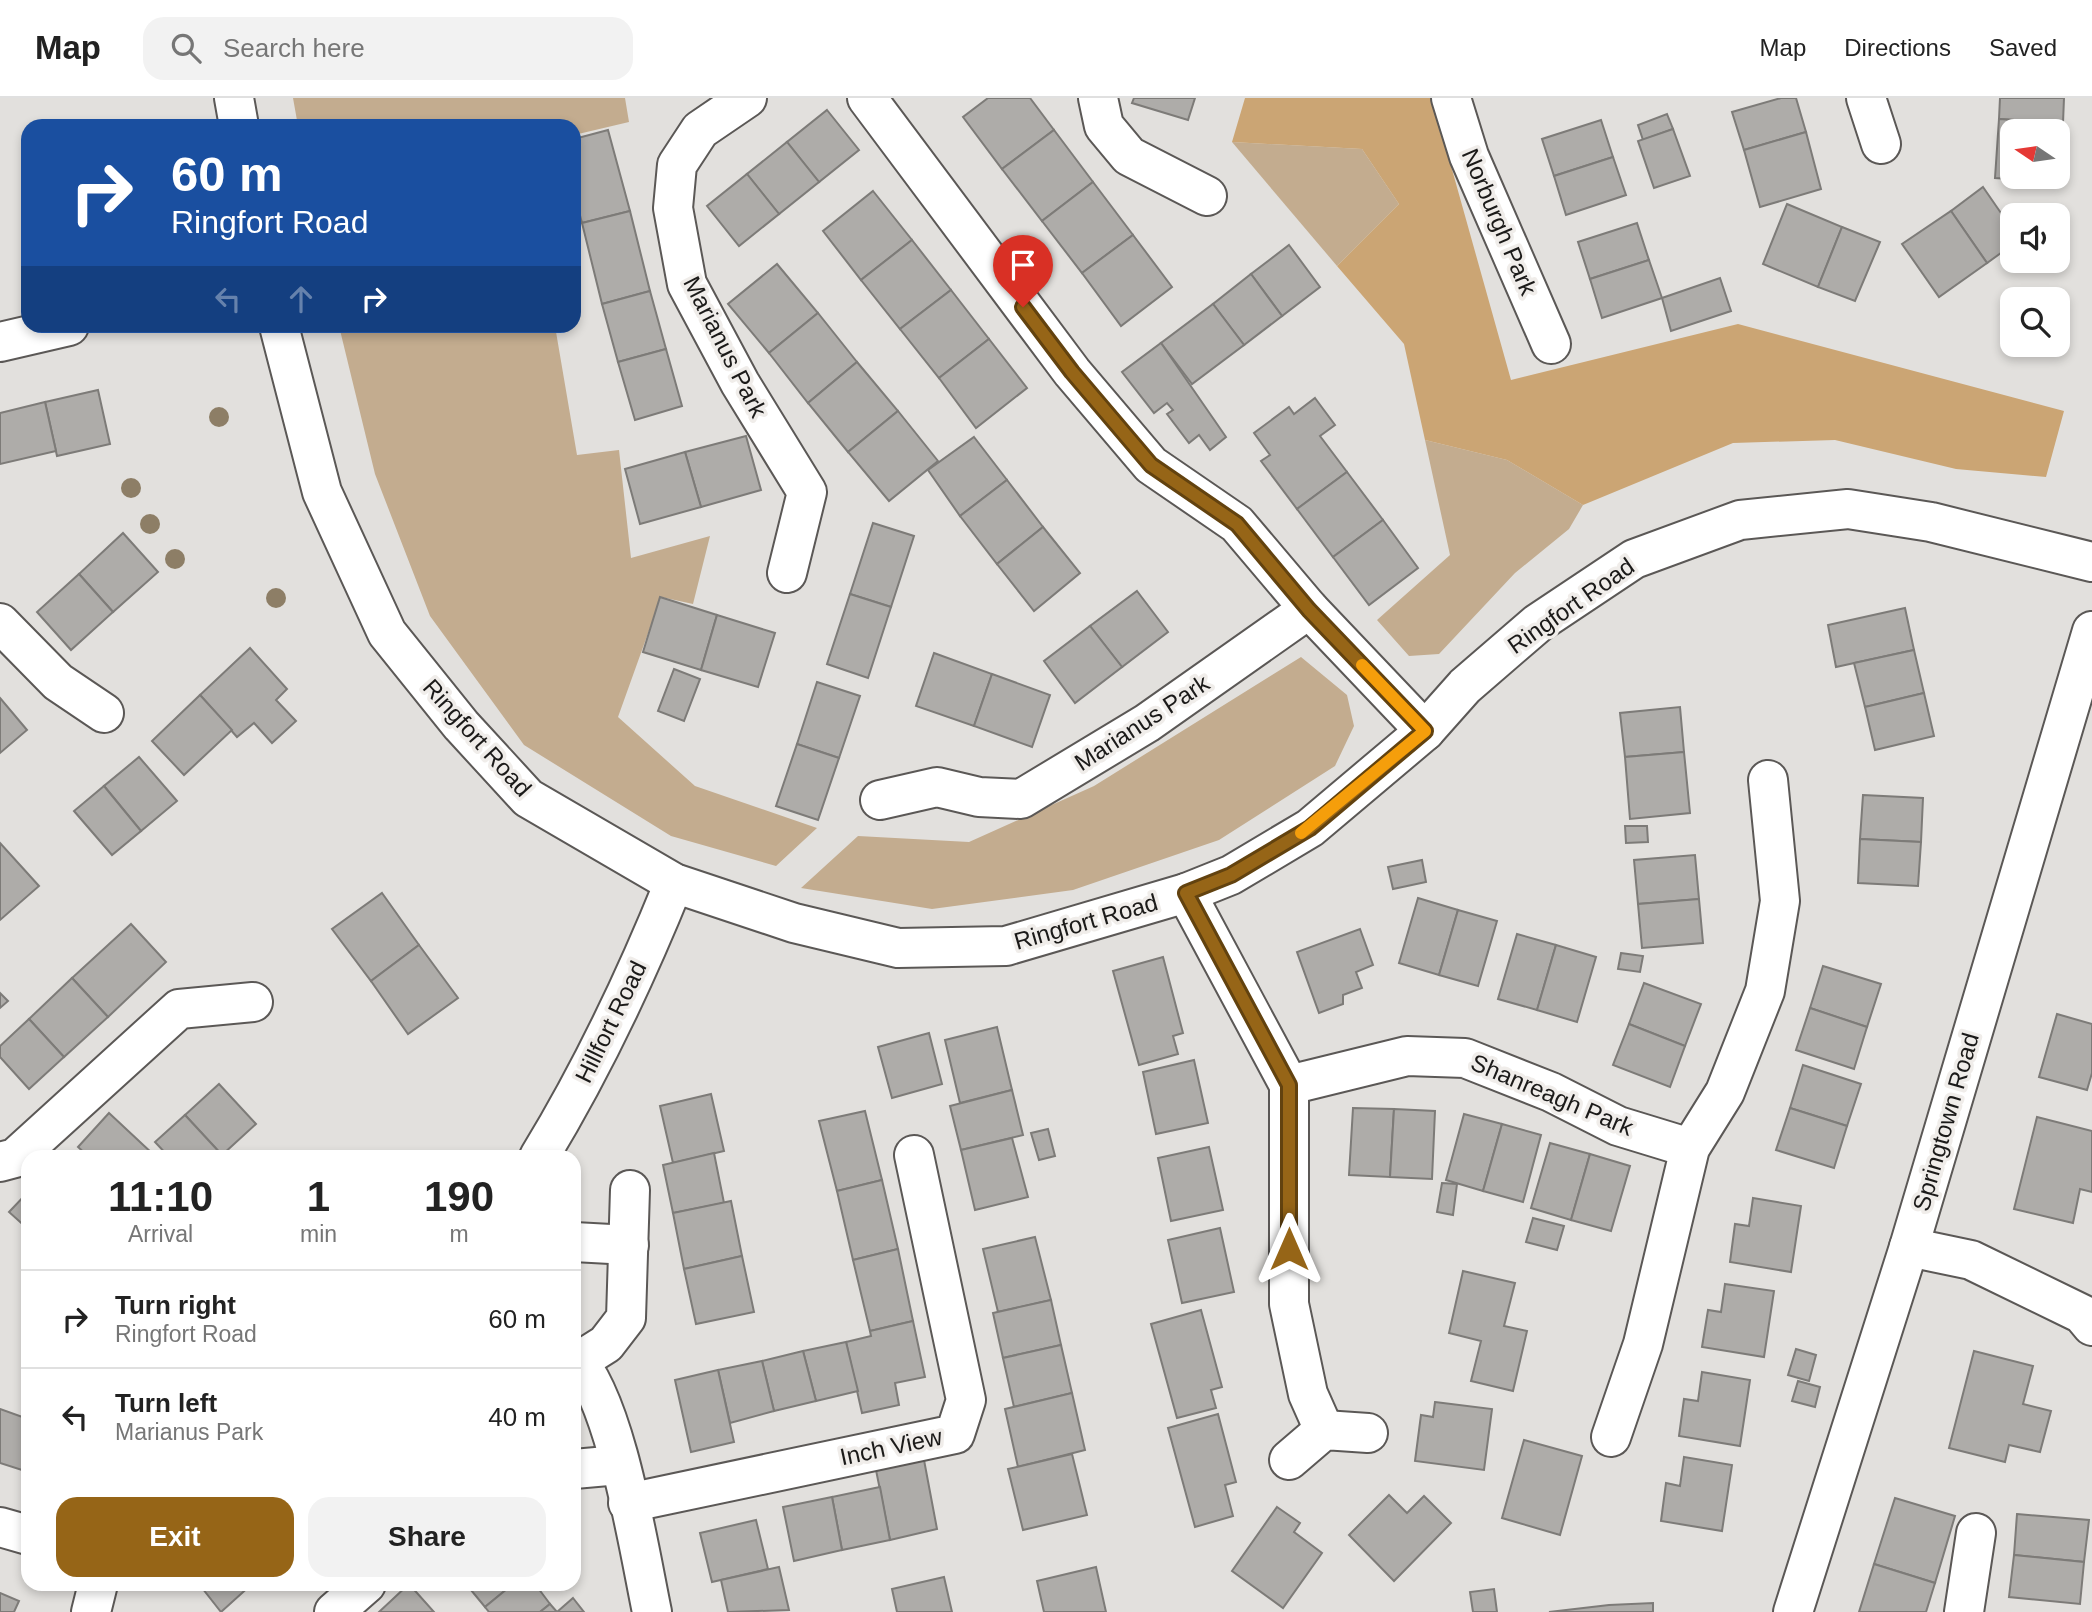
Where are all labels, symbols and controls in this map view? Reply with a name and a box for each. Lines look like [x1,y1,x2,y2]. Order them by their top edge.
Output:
search box [143,17,633,80]
text: Map [35,29,101,66]
icon: search [167,29,205,67]
text: Search here [223,33,365,63]
text: Map [1760,34,1806,61]
text: Directions [1844,34,1951,61]
text: Saved [1989,34,2057,61]
north arrow [2000,119,2070,189]
map controls [2000,119,2070,357]
street label: Norburgh Park [1457,145,1543,300]
icon: right [56,147,147,238]
text: 60 m [171,147,283,201]
button: sound [2000,203,2070,273]
text: Ringfort Road [171,204,368,240]
pin [993,235,1053,307]
icon: arrive [1004,246,1042,284]
street label: Marianus Park [678,272,773,423]
icon: left [209,280,247,318]
icon: ahead [282,280,320,318]
icon: right [355,280,393,318]
button: search [2000,287,2070,357]
street label: Ringfort Road [1502,552,1639,659]
street label: Marianus Park [1069,669,1215,776]
street label: Ringfort Road [418,674,537,802]
street label: Ringfort Road [1011,888,1161,955]
street label: Hillfort Road [569,957,652,1087]
street label: Springtown Road [1907,1030,1984,1214]
street label: Shanreagh Park [1467,1048,1638,1141]
text: 11:10 [108,1173,213,1220]
text: 1 [307,1173,330,1220]
text: 190 [424,1173,494,1220]
position arrow [1252,1212,1326,1286]
text: Arrival [128,1221,193,1247]
text: min [300,1221,337,1247]
text: m [449,1221,469,1247]
text: Turn right [115,1290,236,1320]
icon: right [56,1300,94,1338]
text: 60 m [488,1304,546,1334]
text: Ringfort Road [115,1321,257,1347]
text: Turn left [115,1388,217,1418]
icon: left [56,1398,94,1436]
text: 40 m [488,1402,546,1432]
text: Marianus Park [115,1419,263,1445]
street label: Inch View [837,1422,945,1470]
button: Exit [56,1497,294,1577]
button: Share [308,1497,546,1577]

